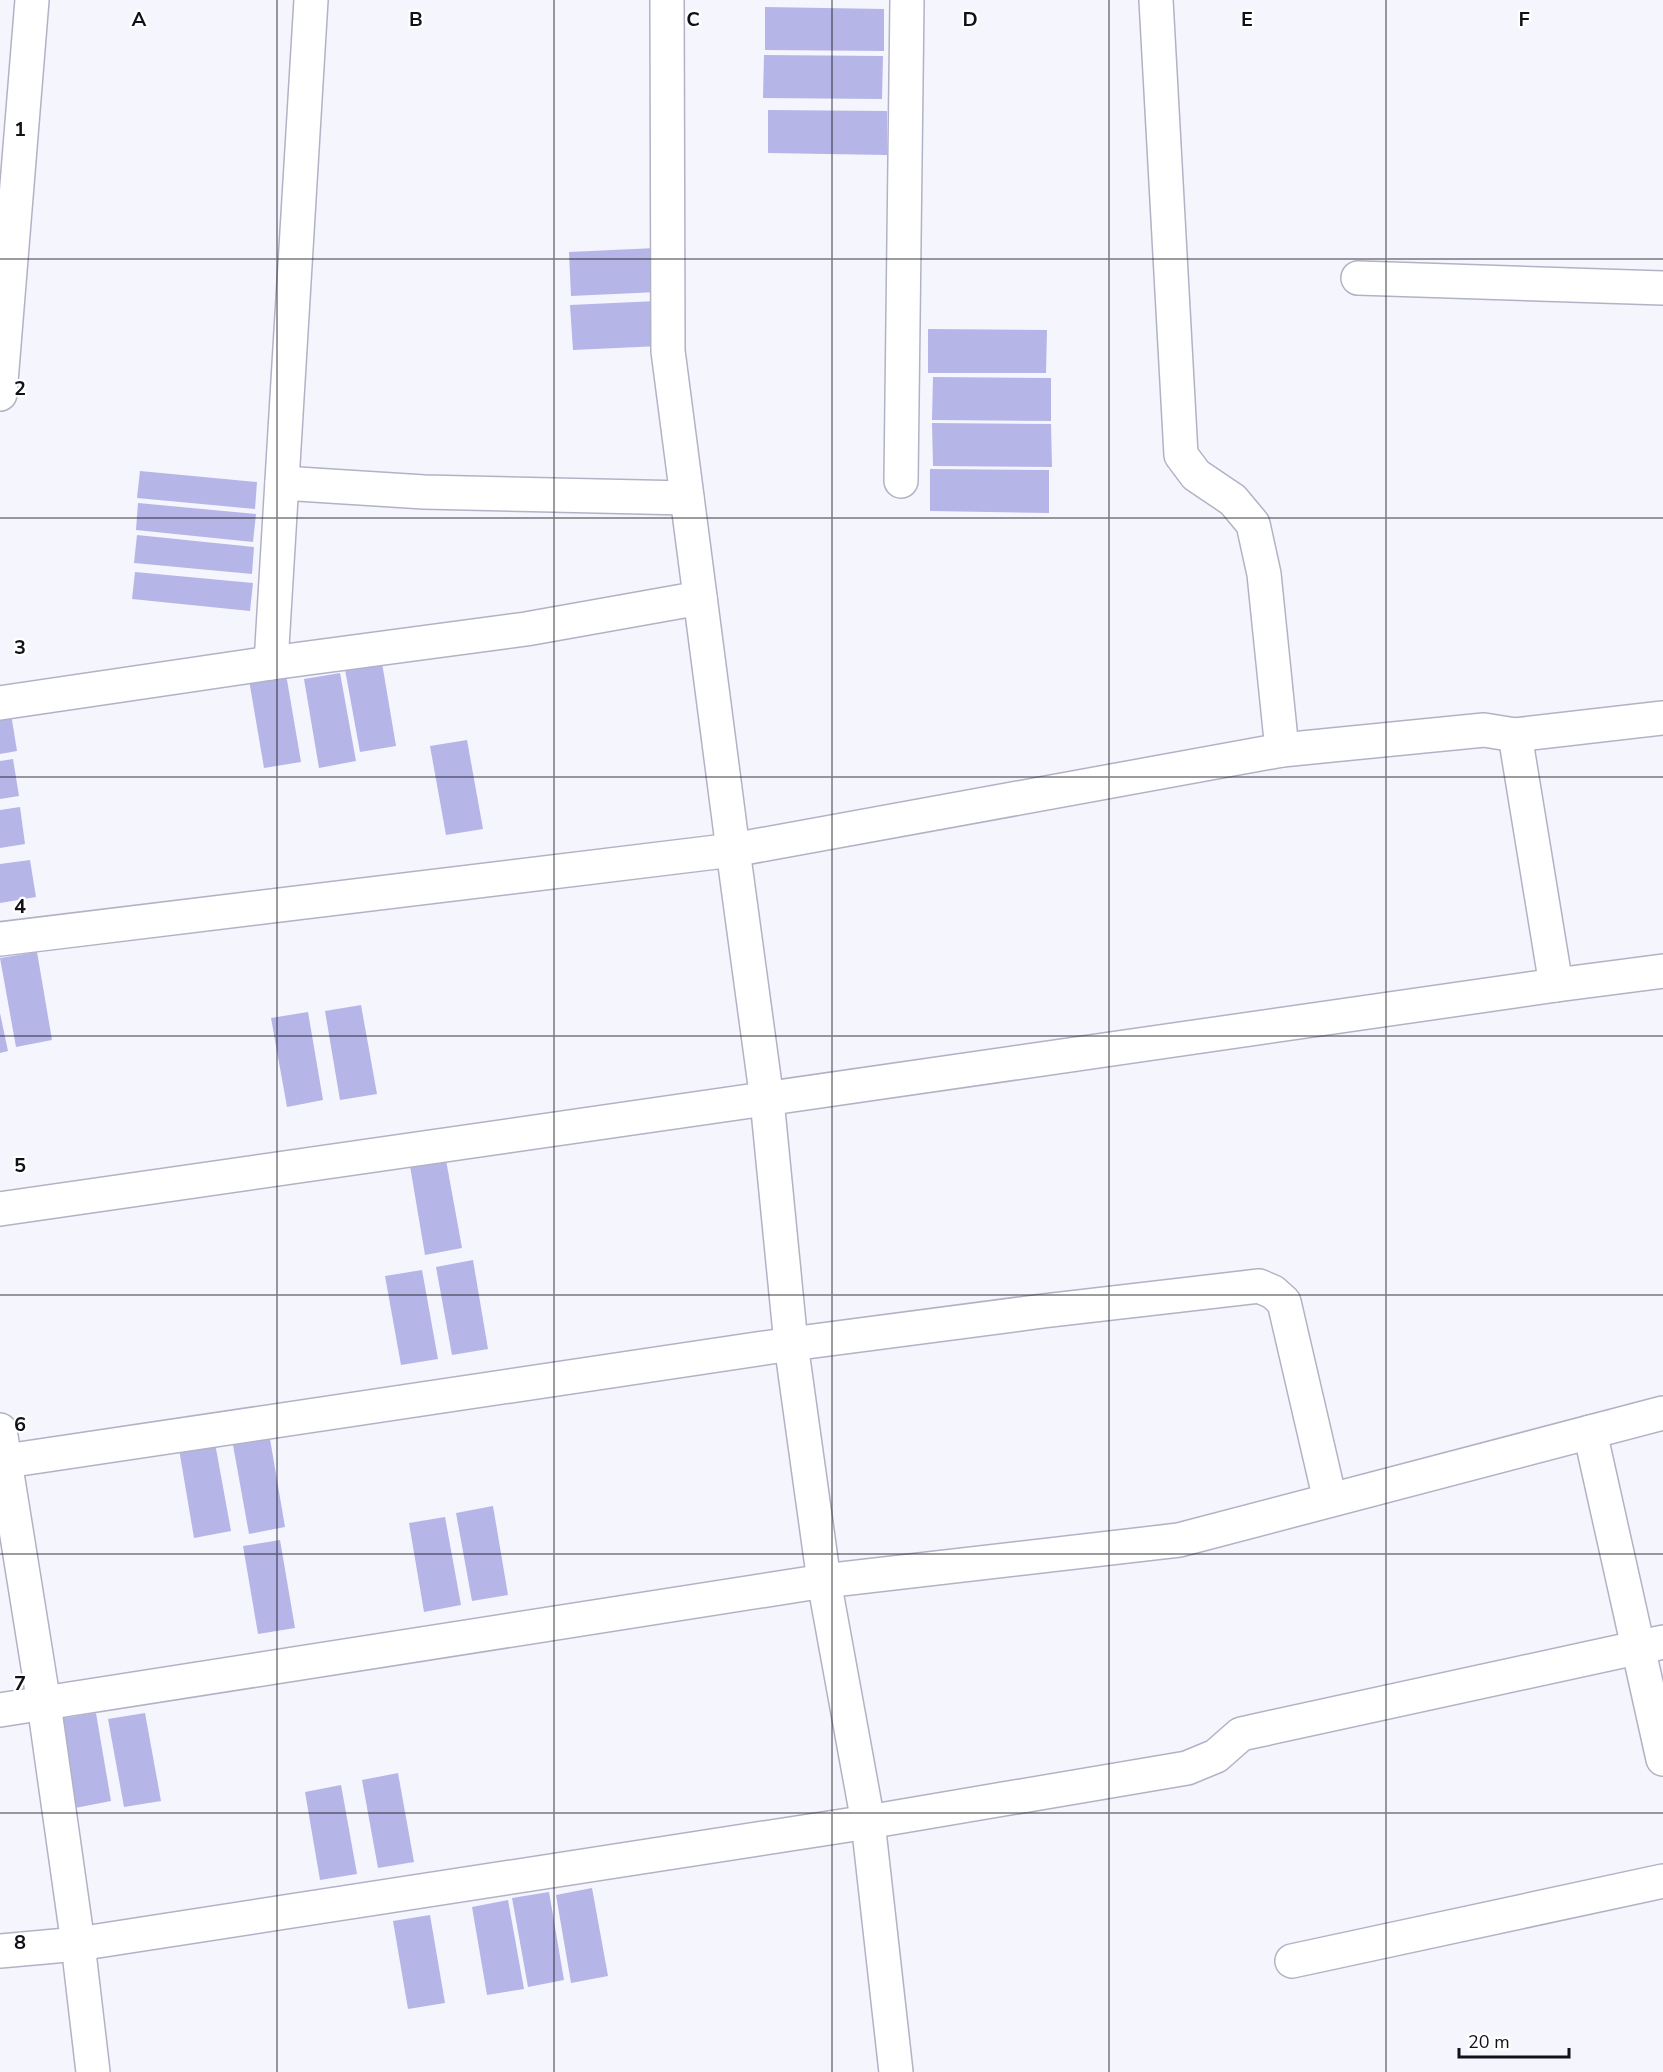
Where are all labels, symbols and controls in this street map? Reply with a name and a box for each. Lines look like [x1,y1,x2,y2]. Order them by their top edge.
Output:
text: A [132,6,147,33]
text: B [409,6,423,33]
text: C [686,6,700,33]
text: D [962,6,978,33]
text: E [1241,6,1253,33]
text: F [1518,6,1530,33]
text: 1 [14,116,26,143]
text: 2 [14,375,26,402]
text: 3 [14,634,26,661]
text: 4 [14,893,26,920]
text: 5 [14,1152,26,1179]
text: 6 [14,1411,26,1438]
text: 7 [14,1670,26,1697]
text: 8 [14,1929,26,1956]
scale bar [1459,2021,1568,2059]
text: 20 m [1468,2030,1510,2054]

